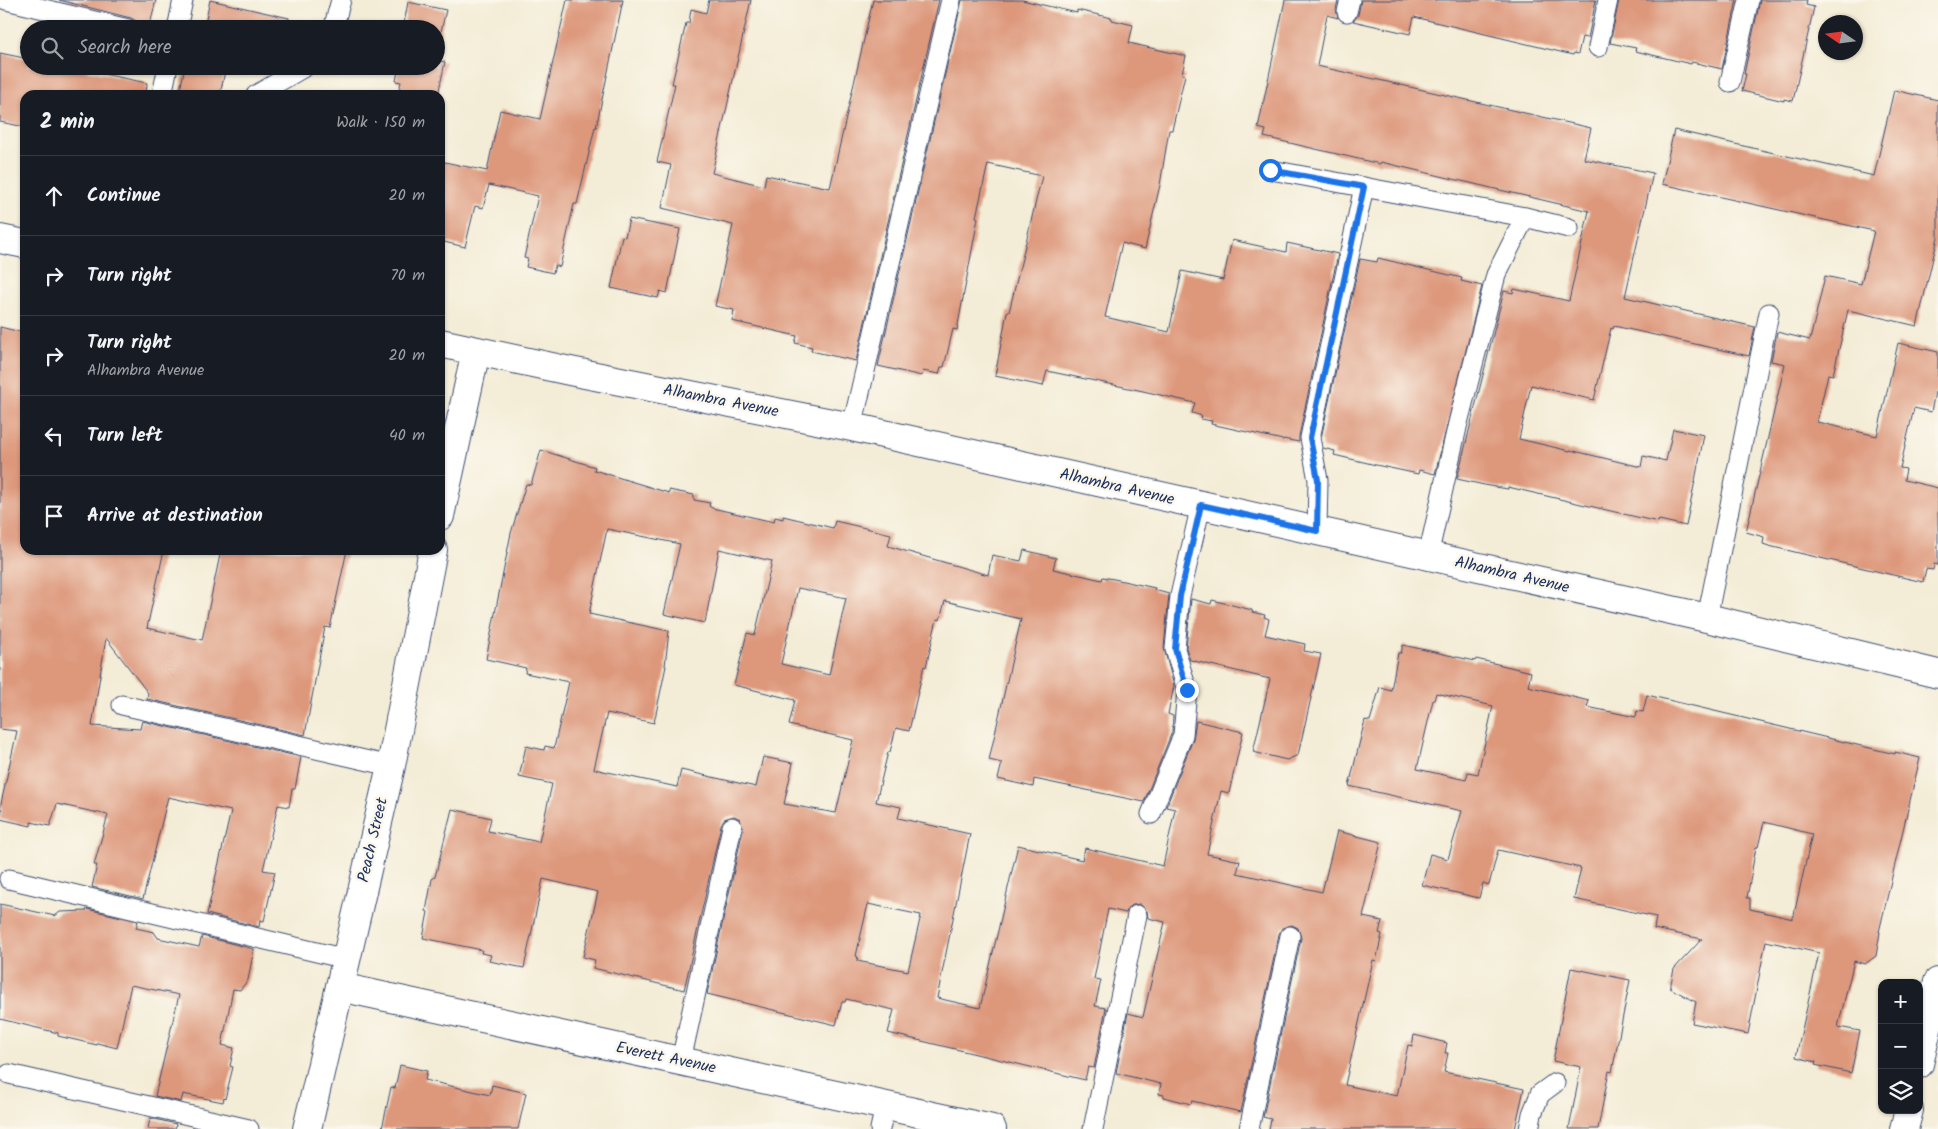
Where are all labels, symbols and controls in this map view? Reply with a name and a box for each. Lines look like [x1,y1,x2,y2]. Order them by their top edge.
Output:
north arrow [1818,15,1863,60]
search box [20,20,445,75]
text: Search here [78,33,172,63]
icon: search [38,34,66,62]
text: 2 min [40,106,95,139]
text: Walk · 150 m [336,110,425,135]
route start [1259,159,1282,182]
text: Continue [87,181,160,211]
icon: ahead [40,182,68,210]
text: 20 m [389,183,425,208]
text: Turn right [87,261,172,291]
icon: right [40,262,68,290]
text: 70 m [390,263,425,288]
text: Turn right [87,328,172,358]
icon: right [40,342,68,370]
text: 20 m [389,343,425,368]
text: Alhambra Avenue [87,358,204,383]
street label: Alhambra Avenue [661,378,781,424]
text: Turn left [87,421,162,451]
icon: left [40,422,68,450]
text: 40 m [389,423,425,448]
street label: Alhambra Avenue [1057,462,1177,512]
text: Arrive at destination [87,501,263,531]
icon: arrive [40,502,68,530]
street label: Alhambra Avenue [1452,550,1572,600]
route end [1176,679,1199,702]
street label: Peach Street [351,794,395,885]
map controls [1878,979,1923,1114]
button: + [1878,979,1923,1024]
button: − [1878,1024,1923,1069]
street label: Everett Avenue [614,1035,718,1081]
button: layers [1878,1069,1923,1114]

